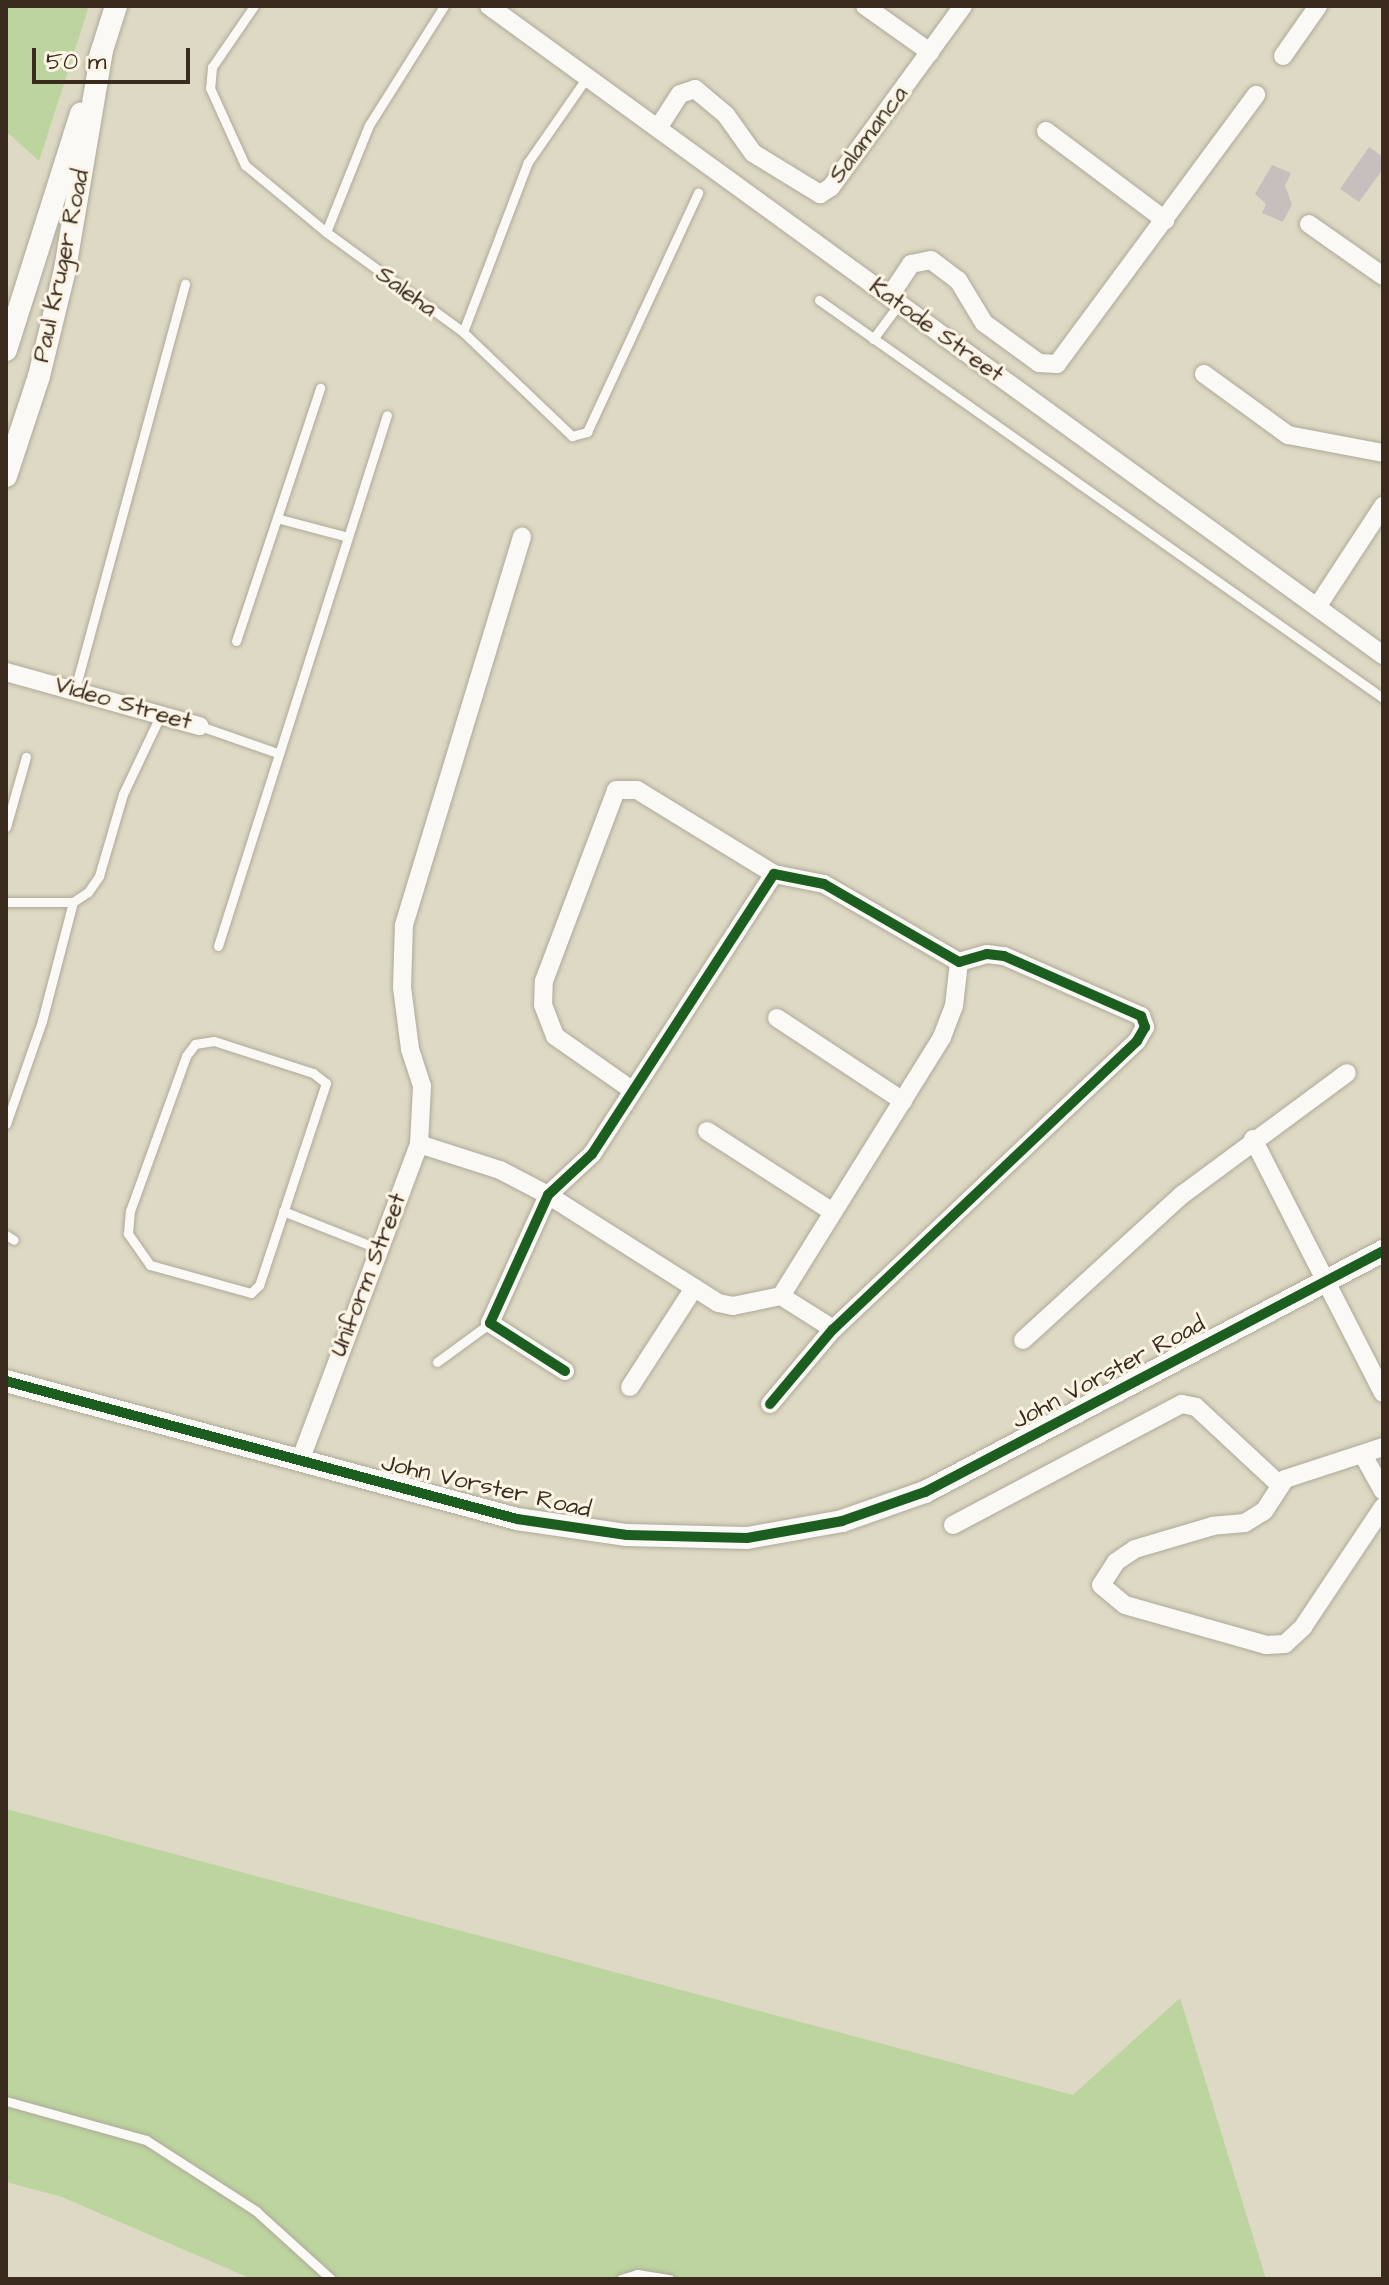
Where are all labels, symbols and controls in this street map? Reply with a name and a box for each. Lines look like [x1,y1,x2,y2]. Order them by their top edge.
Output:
scale bar [36,32,194,82]
text: 50 m [46,45,106,79]
street label: Salamanca [823,81,915,189]
street label: Paul Kruger Road [27,167,97,365]
street label: Saleha [370,260,442,324]
street label: Katode Street [863,273,1009,389]
street label: Video Street [51,671,195,737]
street label: Uniform Street [325,1189,413,1361]
street label: John Vorster Road [1008,1310,1210,1436]
street label: John Vorster Road [378,1449,594,1525]

